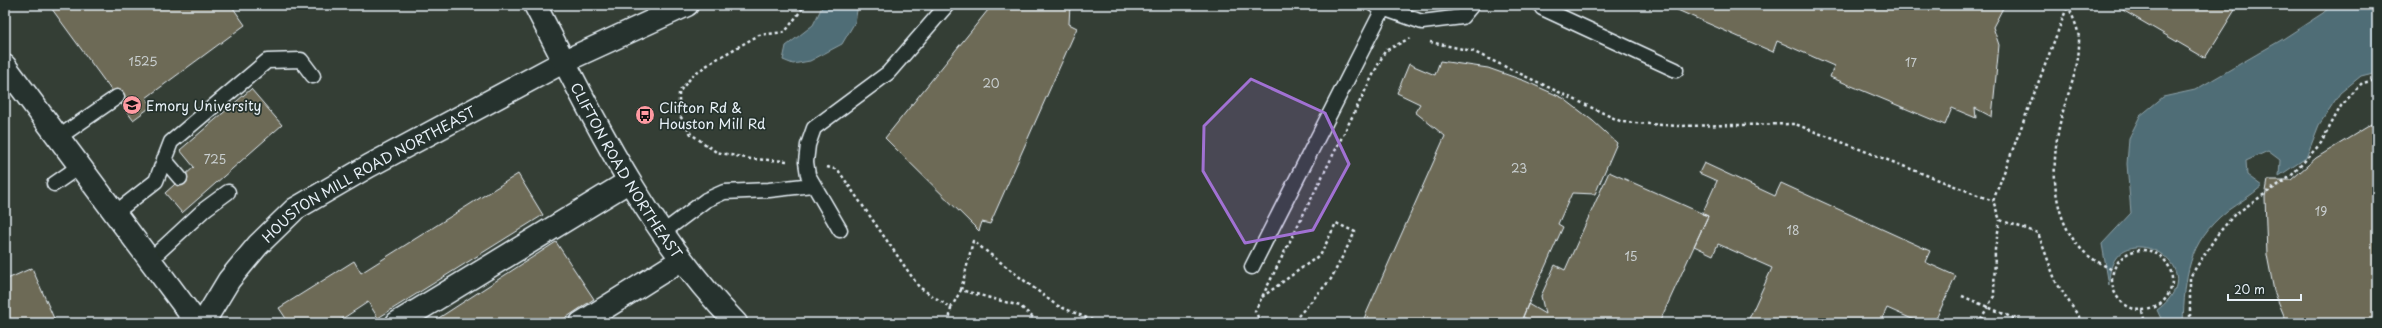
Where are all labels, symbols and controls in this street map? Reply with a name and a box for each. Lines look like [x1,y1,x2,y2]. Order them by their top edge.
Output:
house number: 1525 [129,52,157,70]
house number: 17 [1905,53,1917,71]
house number: 20 [982,74,1000,92]
street label: CLIFTON ROAD NORTHEAST [566,78,688,263]
school or university icon: Emory University [121,94,143,116]
place label: Emory University [146,95,262,116]
place label: Clifton Rd & Houston Mill Rd [659,97,766,134]
street label: HOUSTON MILL ROAD NORTHEAST [256,100,480,247]
bus stop icon: Clifton Rd & Houston Mill Rd [634,104,656,126]
house number: 725 [204,150,226,168]
house number: 23 [1511,159,1527,177]
house number: 19 [2315,202,2327,220]
house number: 18 [1787,221,1799,239]
house number: 15 [1624,247,1638,265]
scale bar [2228,276,2301,302]
text: 20 m [2234,280,2265,298]

